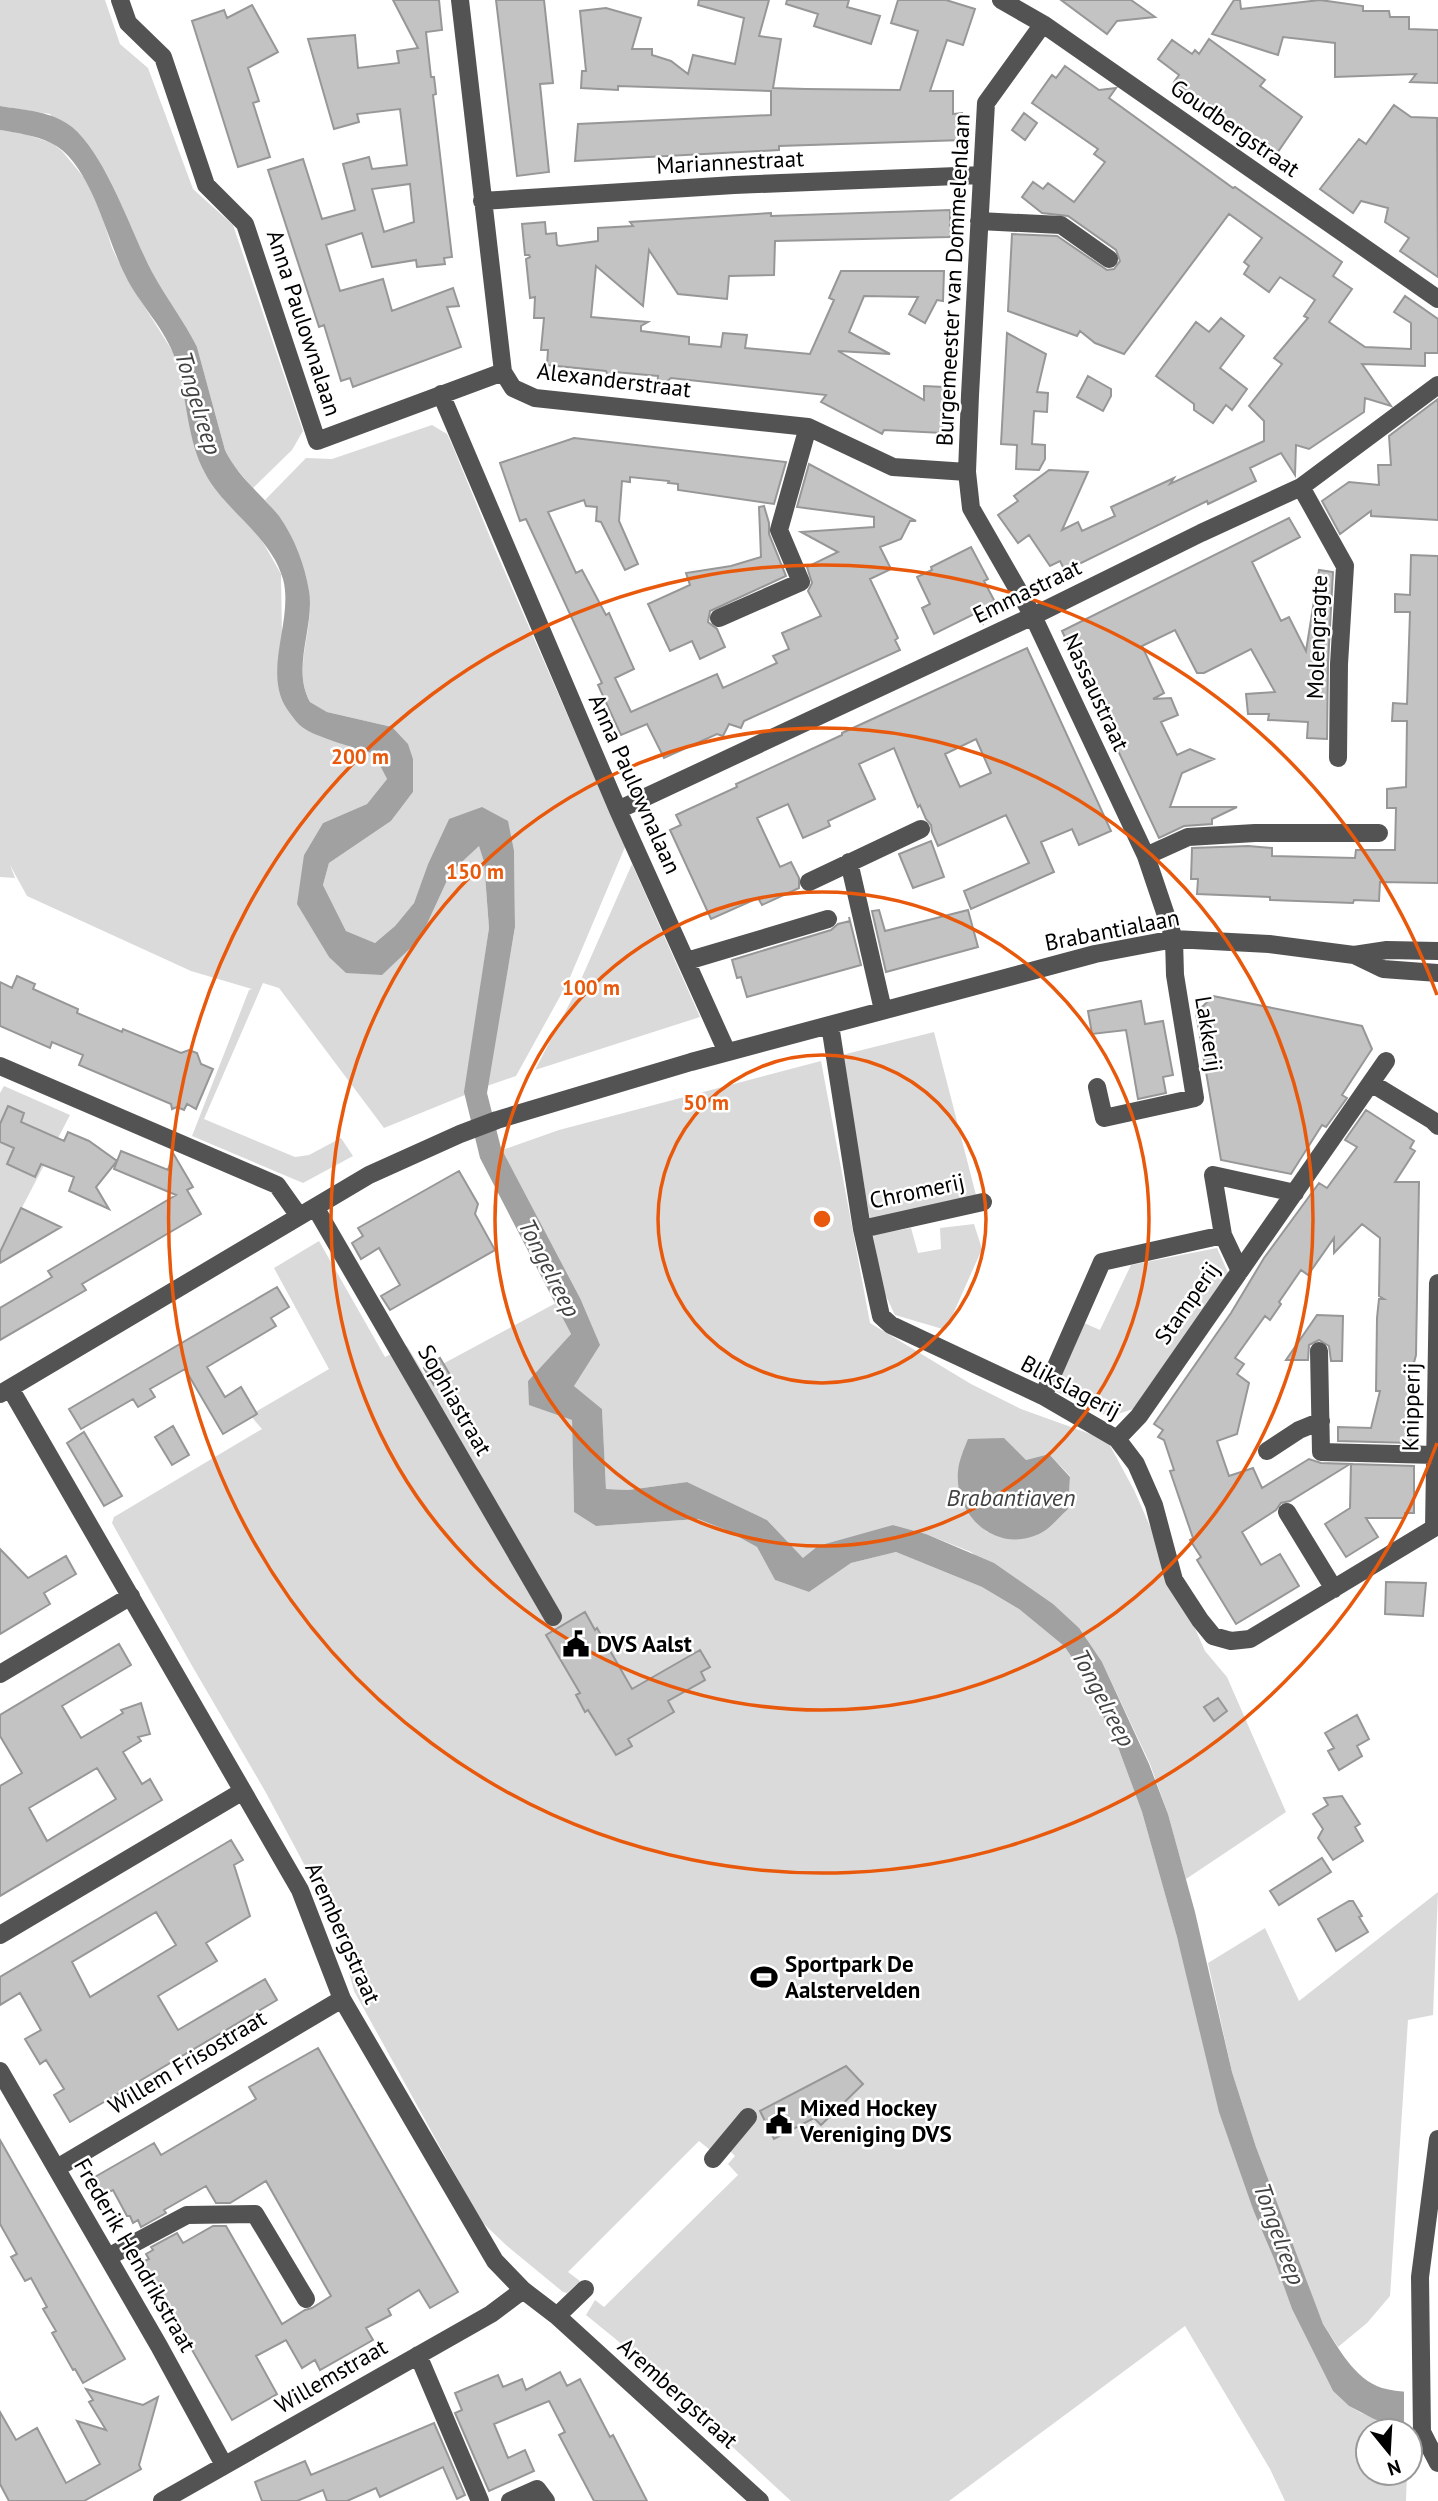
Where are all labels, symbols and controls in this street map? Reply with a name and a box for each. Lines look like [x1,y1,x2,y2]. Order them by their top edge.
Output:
street label: Goudbergstraat [1165,72,1306,183]
street label: Burgemeester van Dommelenlaan [929,113,976,447]
street label: Mariannestraat [655,143,805,180]
street label: Anna Paulownalaan [261,226,348,419]
water label: Tongelreep [168,347,229,458]
street label: Alexanderstraat [535,356,693,403]
street label: Emmastraat [968,552,1086,629]
street label: Molengragte [1300,574,1333,700]
street label: Nassaustraat [1057,629,1136,755]
street label: Anna Paulownalaan [583,689,688,878]
text: 200 m [331,743,389,770]
text: 150 m [446,858,504,885]
street label: Brabantialaan [1042,902,1182,957]
text: 100 m [562,974,620,1001]
street label: Lakkerij [1189,994,1230,1074]
text: 50 m [683,1089,729,1116]
street label: Chromerij [867,1166,967,1215]
centre of rings [810,1207,834,1231]
water label: Tongelreep [511,1213,587,1322]
street label: Stamperij [1148,1256,1226,1350]
street label: Sophiastraat [412,1339,499,1460]
street label: Blikslagerij [1016,1348,1126,1425]
street label: Knipperij [1395,1362,1426,1452]
water label: Brabantiaven [947,1482,1075,1513]
public building icon: DVS Aalst [561,1629,591,1659]
place label: DVS Aalst [597,1629,692,1658]
water label: Tongelreep [1065,1643,1142,1752]
street label: Arembergstraat [299,1858,388,2008]
place label: Sportpark De Aalstervelden [785,1949,920,2004]
sports icon: Sportpark De Aalstervelden [749,1962,779,1992]
street label: Willem Frisostraat [103,2003,271,2120]
place label: Mixed Hockey Vereniging DVS [799,2093,952,2148]
public building icon: Mixed Hockey Vereniging DVS [764,2106,794,2136]
street label: Frederik Hendrikstraat [68,2153,203,2357]
water label: Tongelreep [1247,2178,1312,2289]
street label: Arembergstraat [612,2331,745,2454]
street label: Willemstraat [269,2332,392,2419]
north arrow [1354,2417,1424,2487]
text: N [1385,2455,1404,2482]

